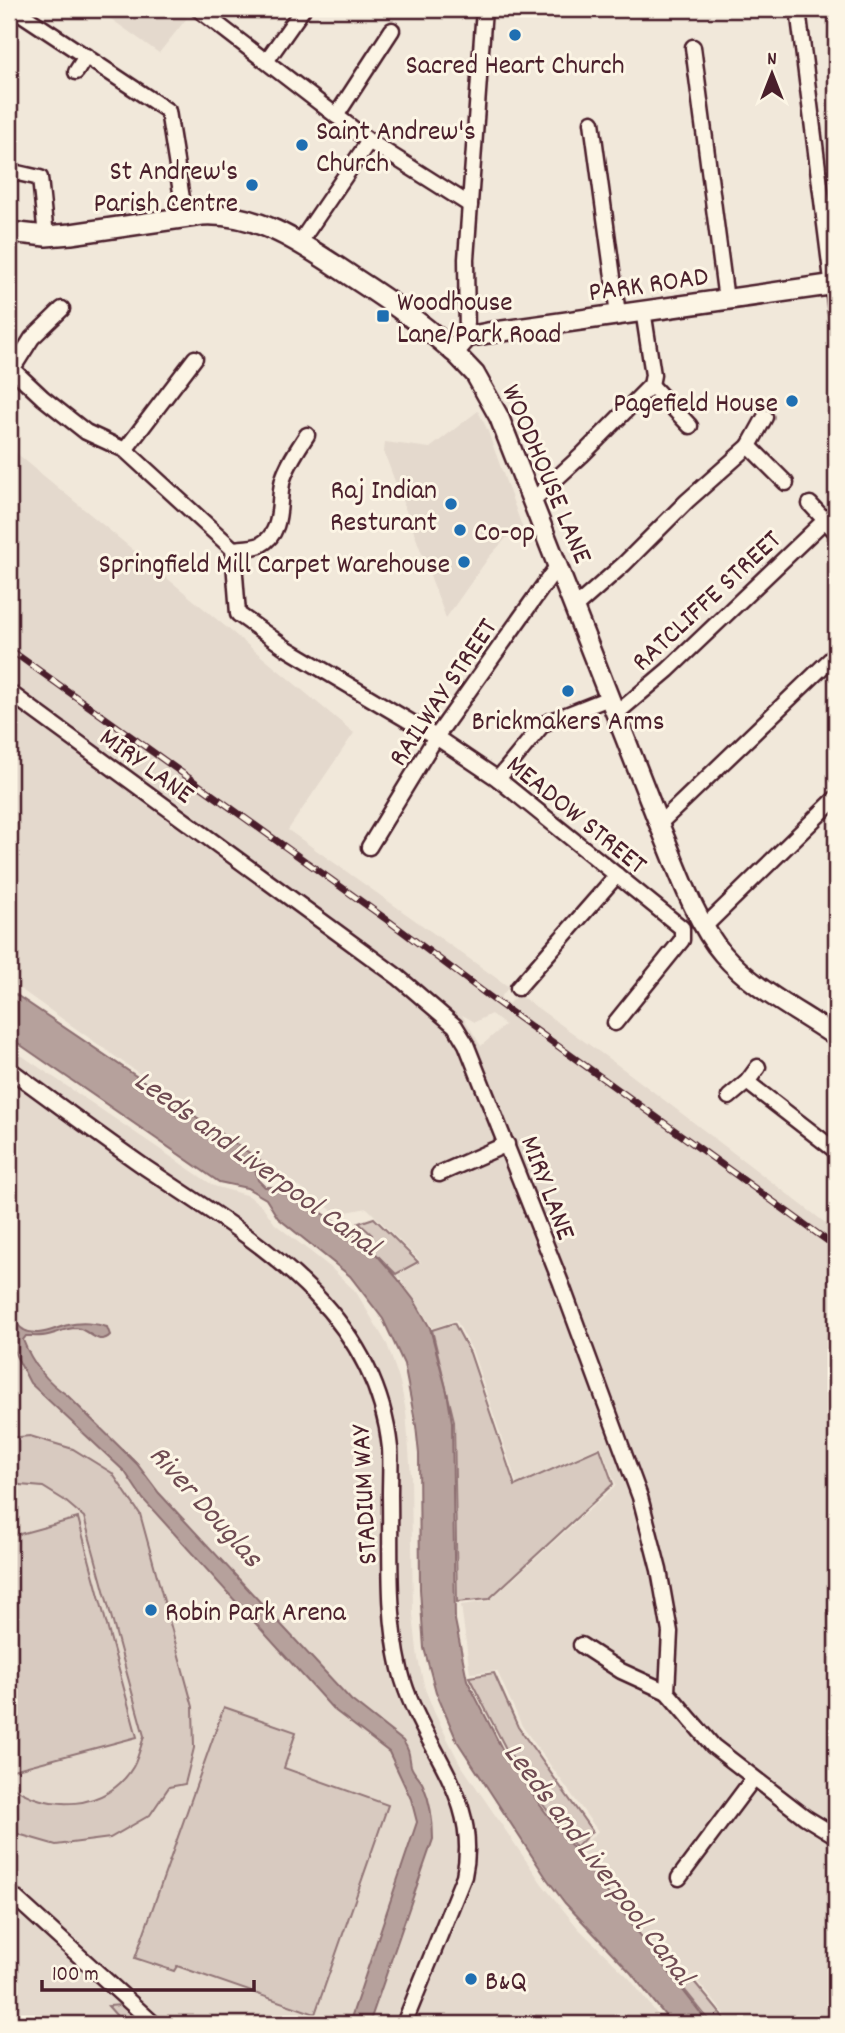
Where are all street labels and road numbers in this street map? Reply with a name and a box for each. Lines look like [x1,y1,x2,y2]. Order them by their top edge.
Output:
street label: PARK ROAD [586,259,711,315]
street label: WOODHOUSE LANE [489,379,600,571]
street label: RATCLIFFE STREET [625,523,792,683]
street label: RAILWAY STREET [381,612,510,776]
street label: MIRY LANE [89,720,201,816]
street label: MEADOW STREET [496,747,654,886]
street label: MIRY LANE [507,1131,584,1247]
street label: STADIUM WAY [343,1423,391,1566]

